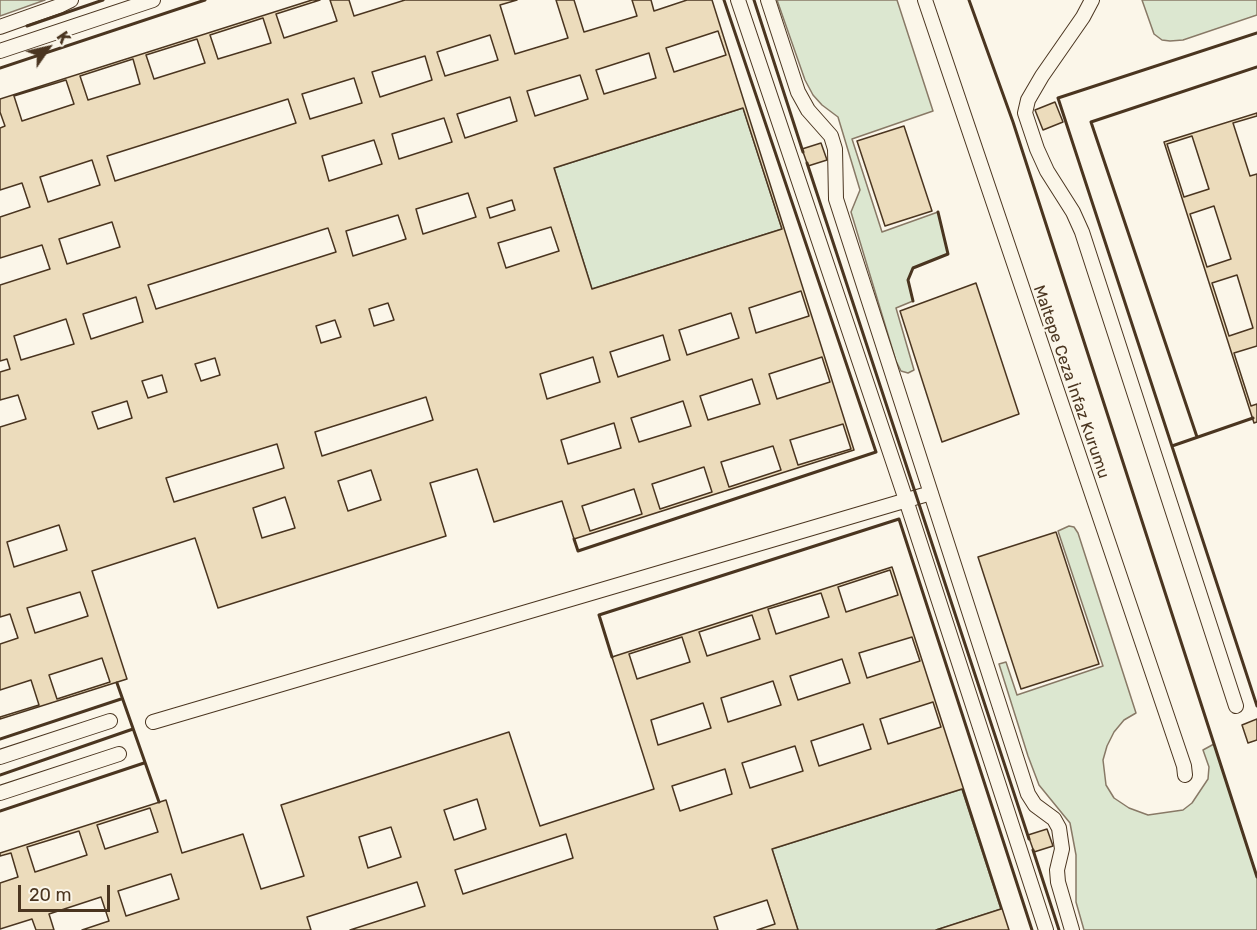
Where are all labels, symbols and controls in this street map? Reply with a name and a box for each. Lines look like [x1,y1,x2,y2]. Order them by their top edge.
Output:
north arrow [18,18,78,78]
text: K [52,28,74,47]
street label: Maltepe Ceza İnfaz Kurumu [1029,283,1113,481]
scale bar [21,873,112,911]
text: 20 m [29,884,71,906]

